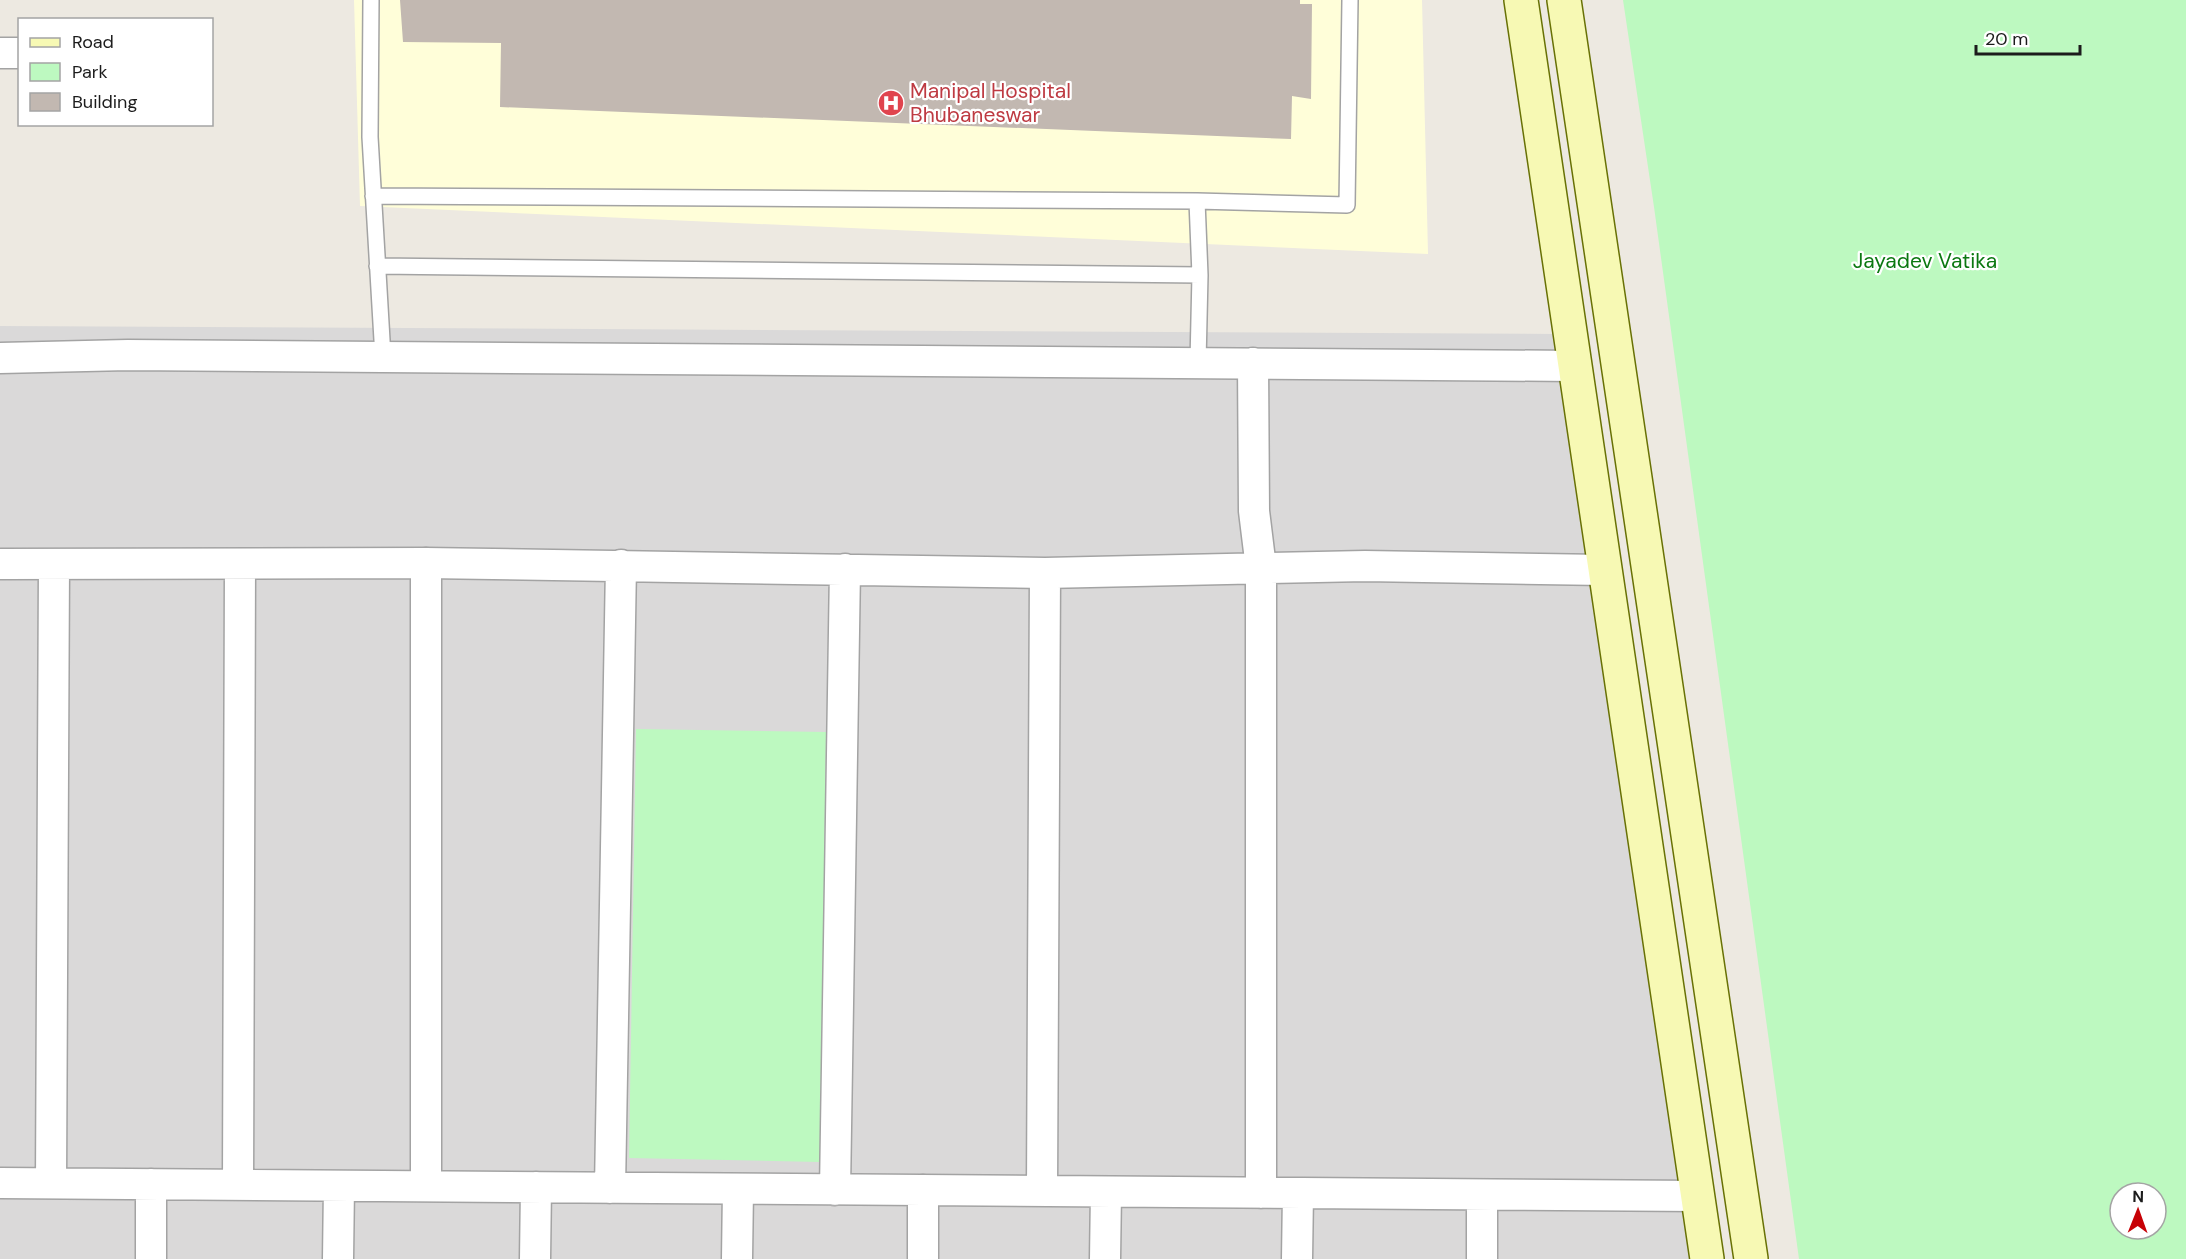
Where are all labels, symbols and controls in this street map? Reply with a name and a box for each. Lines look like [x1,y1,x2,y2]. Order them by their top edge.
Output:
legend [18,18,213,126]
scale bar [1976,18,2080,56]
text: 20 m [1985,27,2028,51]
text: Road [72,30,114,54]
text: Park [72,60,108,84]
place label: Manipal Hospital Bhubaneswar [910,77,1071,129]
hospital icon: Manipal Hospital Bhubaneswar [876,88,906,118]
text: Building [72,90,137,114]
park label: Jayadev Vatika [1853,247,1997,275]
north arrow [2108,1181,2168,1241]
text: N [2132,1186,2144,1207]

